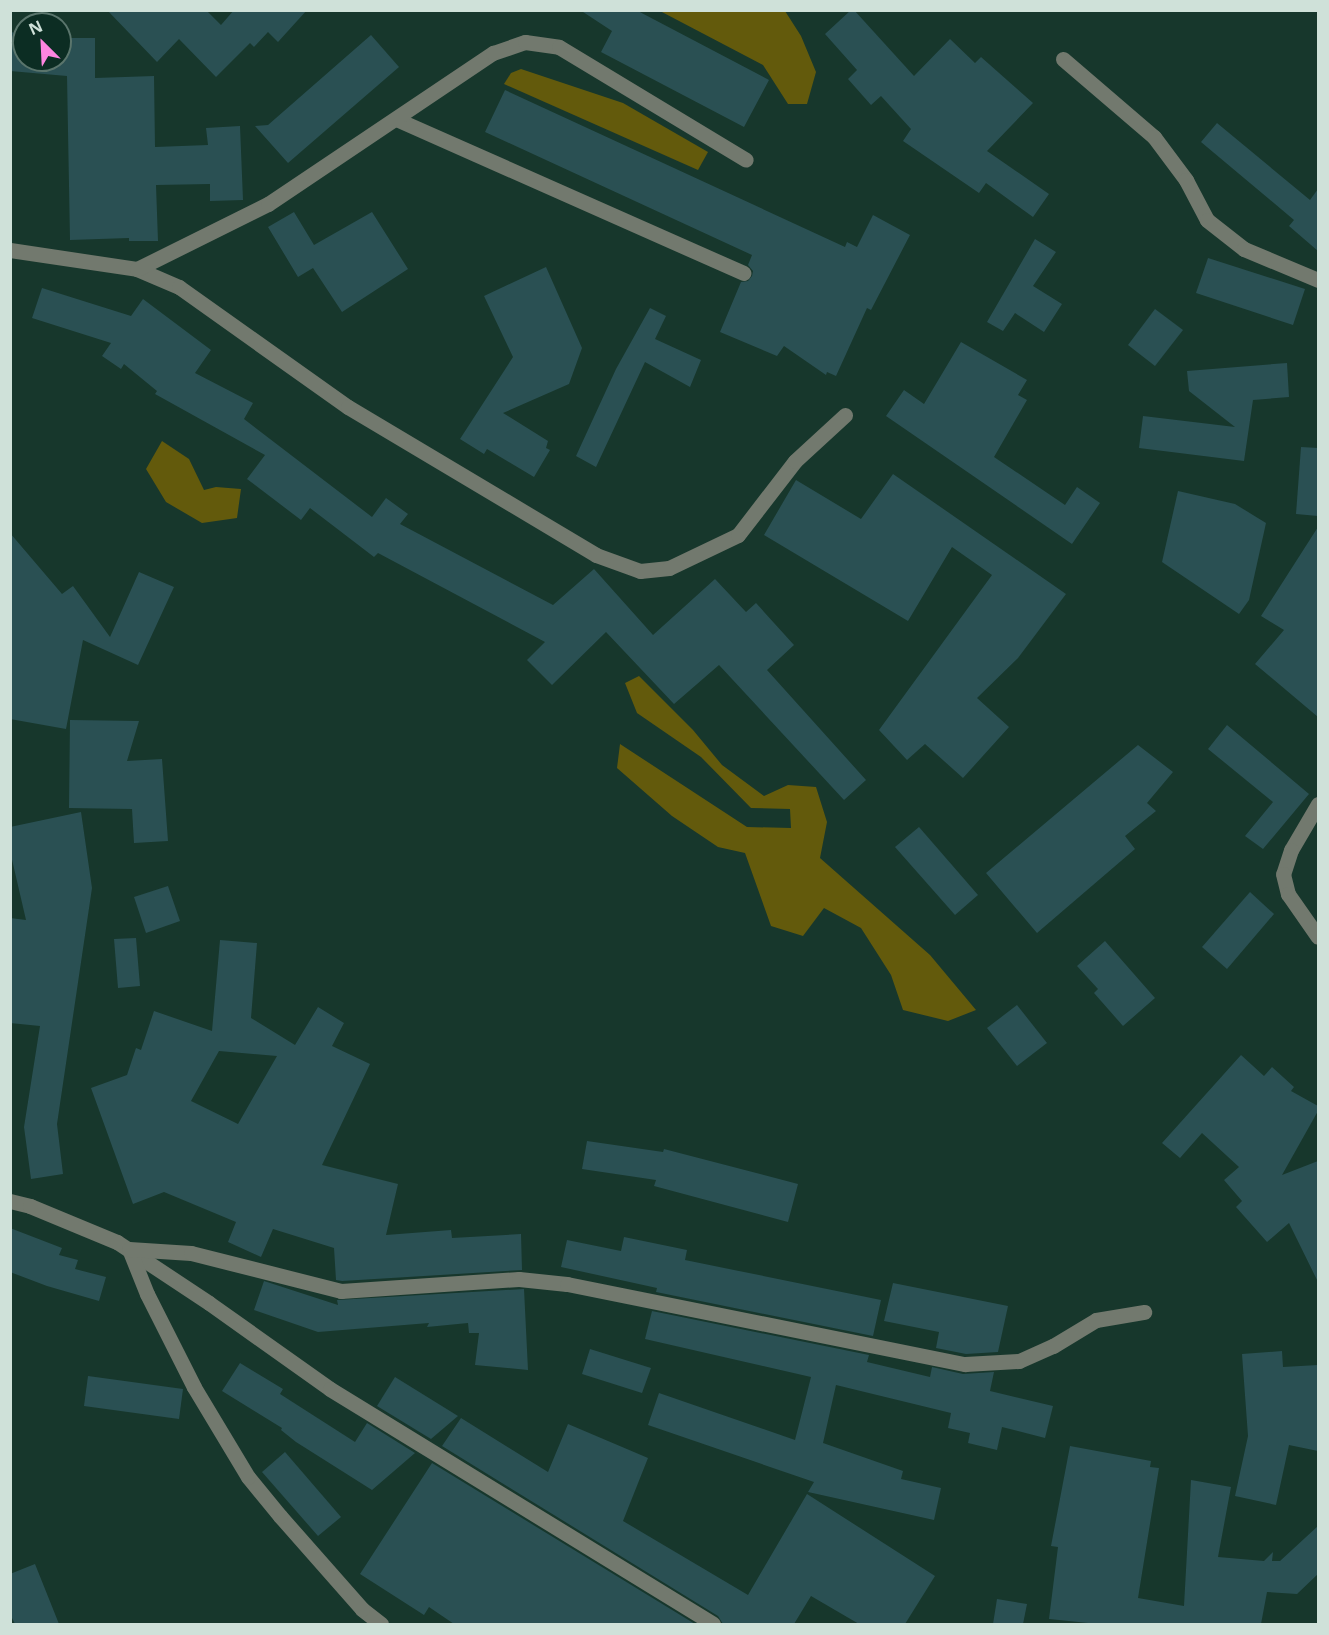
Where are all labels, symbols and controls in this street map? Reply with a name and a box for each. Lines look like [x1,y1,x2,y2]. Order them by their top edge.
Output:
north arrow [12,12,72,72]
text: N [25,15,46,40]

